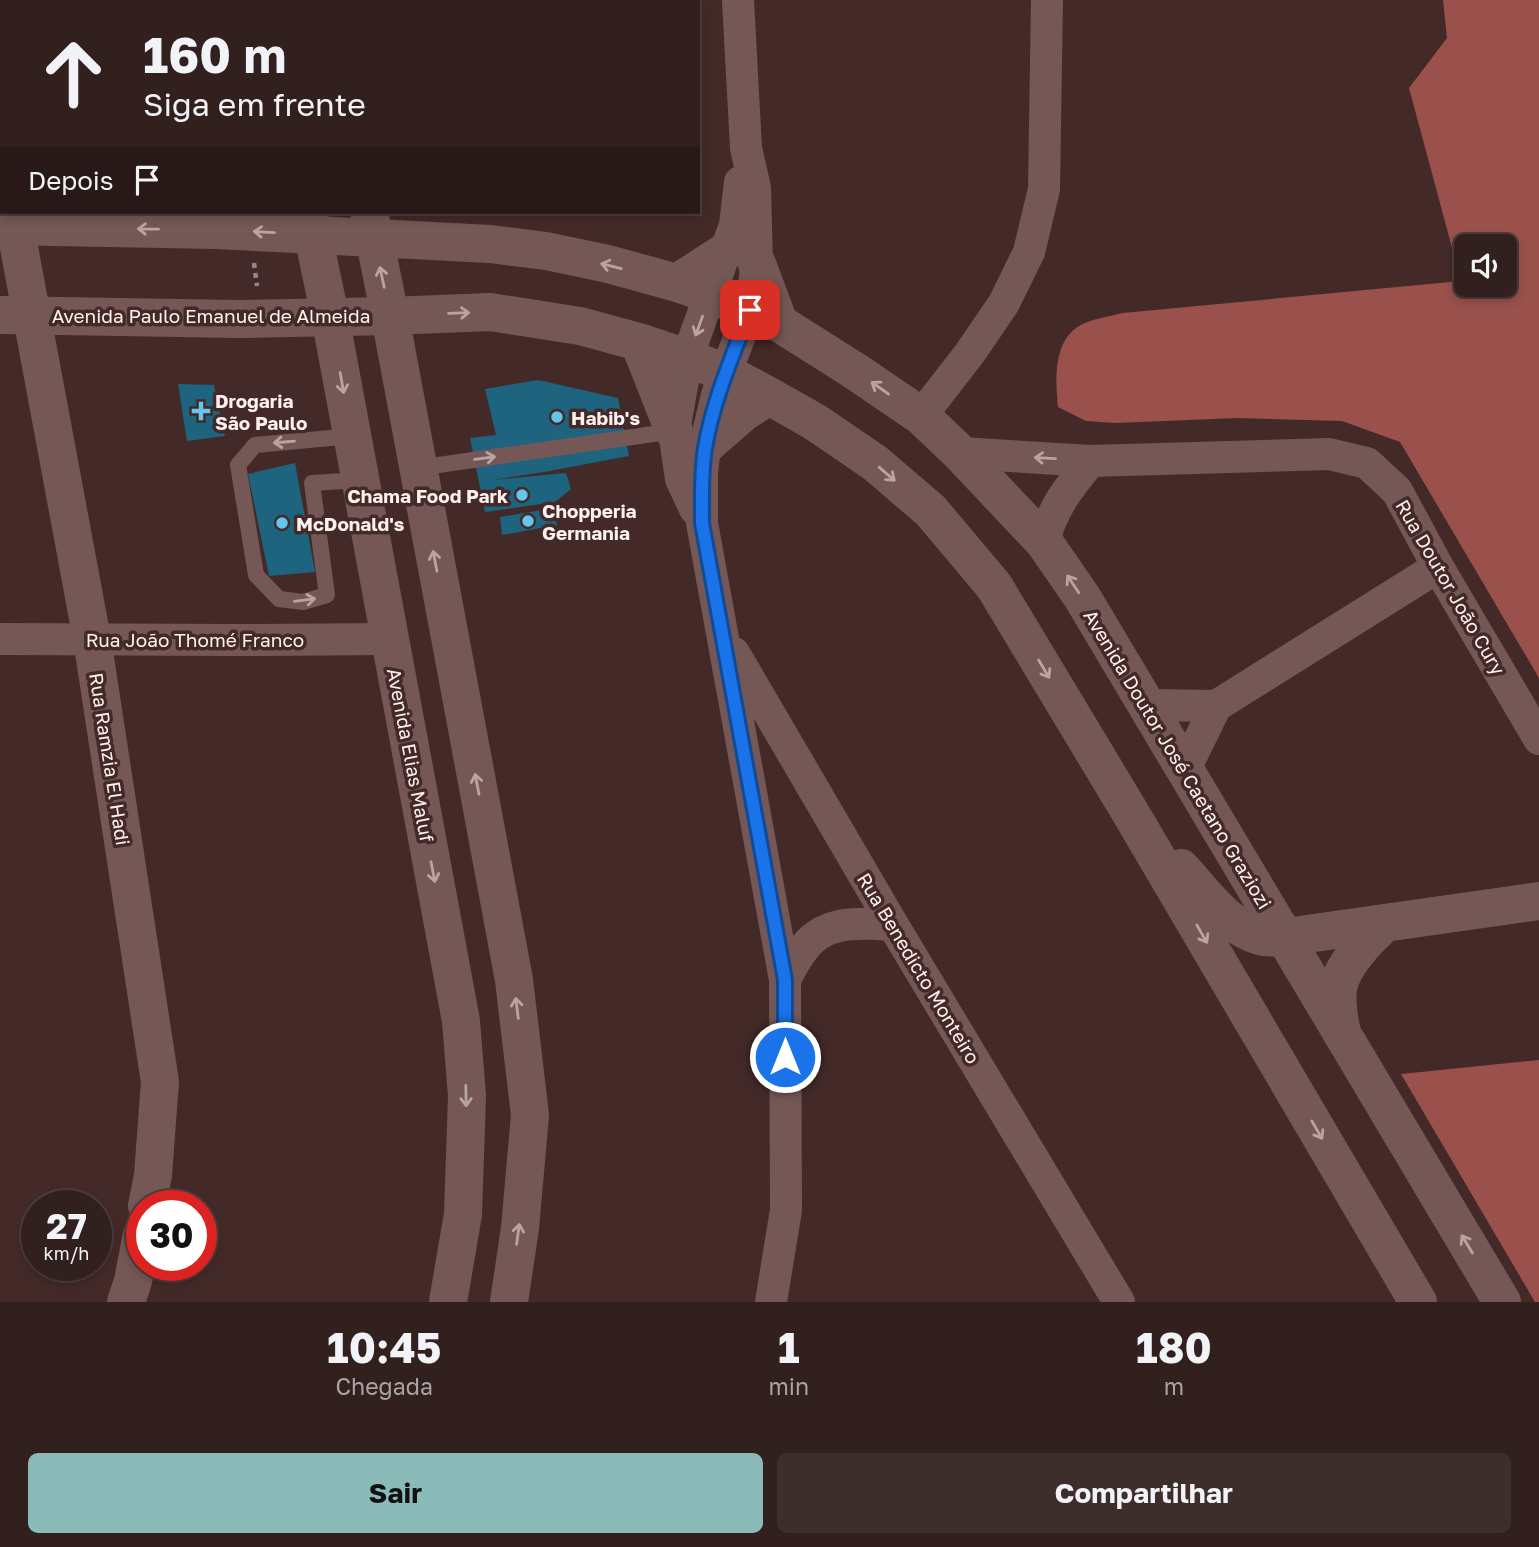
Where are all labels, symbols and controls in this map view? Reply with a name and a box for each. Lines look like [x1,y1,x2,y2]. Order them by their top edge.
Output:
text: 160 m [143,25,286,84]
icon: ahead [28,28,119,119]
text: Siga em frente [143,85,366,123]
icon: arrive [128,161,166,199]
text: Depois [28,165,114,196]
one-way arrow [137,222,160,235]
one-way arrow [253,225,276,238]
map controls [1454,234,1517,297]
button: sound [1454,234,1517,297]
one-way arrow [600,259,623,272]
one-way arrow [375,266,389,289]
pin [720,280,780,340]
icon: arrive [731,291,769,329]
street label: Avenida Paulo Emanuel de Almeida [52,304,370,327]
one-way arrow [447,307,470,320]
one-way arrow [692,314,704,336]
one-way arrow [336,371,350,394]
one-way arrow [871,381,890,395]
place label: Drogaria São Paulo [215,389,307,434]
marker: Drogaria São Paulo [193,403,209,419]
place label: Habib's [571,406,640,429]
marker: Habib's [549,409,565,425]
one-way arrow [273,436,296,449]
one-way arrow [474,451,496,464]
one-way arrow [1034,451,1057,464]
one-way arrow [878,466,896,482]
place label: Chama Food Park [347,484,508,507]
marker: Chama Food Park [514,487,530,503]
street label: Rua Doutor João Cury [1391,495,1511,679]
place label: Chopperia Germania [542,499,637,544]
place label: McDonald's [296,512,405,535]
marker: Chopperia Germania [520,513,536,529]
marker: McDonald's [274,515,290,531]
one-way arrow [428,550,442,573]
one-way arrow [1065,575,1080,594]
one-way arrow [293,593,316,606]
street label: Avenida Doutor José Caetano Graziozi [1079,605,1277,913]
street label: Rua João Thomé Franco [86,628,304,651]
one-way arrow [1037,658,1051,678]
street label: Avenida Elias Maluf [383,666,439,844]
street label: Rua Ramzia El Hadi [85,671,135,847]
one-way arrow [470,773,483,796]
one-way arrow [427,860,440,883]
street label: Rua Benedicto Monteiro [853,868,985,1068]
one-way arrow [1195,924,1209,944]
one-way arrow [510,997,523,1020]
position arrow [748,1020,822,1094]
one-way arrow [460,1085,473,1108]
one-way arrow [1310,1120,1324,1140]
speed limit sign: 30 [126,1190,217,1281]
text: 27 [46,1205,87,1247]
one-way arrow [512,1224,525,1246]
one-way arrow [1460,1234,1474,1254]
text: km/h [44,1242,89,1264]
text: 10:45 [327,1322,441,1372]
text: 1 [778,1322,800,1372]
text: 180 [1136,1322,1212,1372]
text: Chegada [335,1372,433,1400]
text: min [768,1372,809,1400]
text: m [1164,1372,1184,1400]
button: Sair [28,1453,763,1533]
button: Compartilhar [777,1453,1511,1533]

